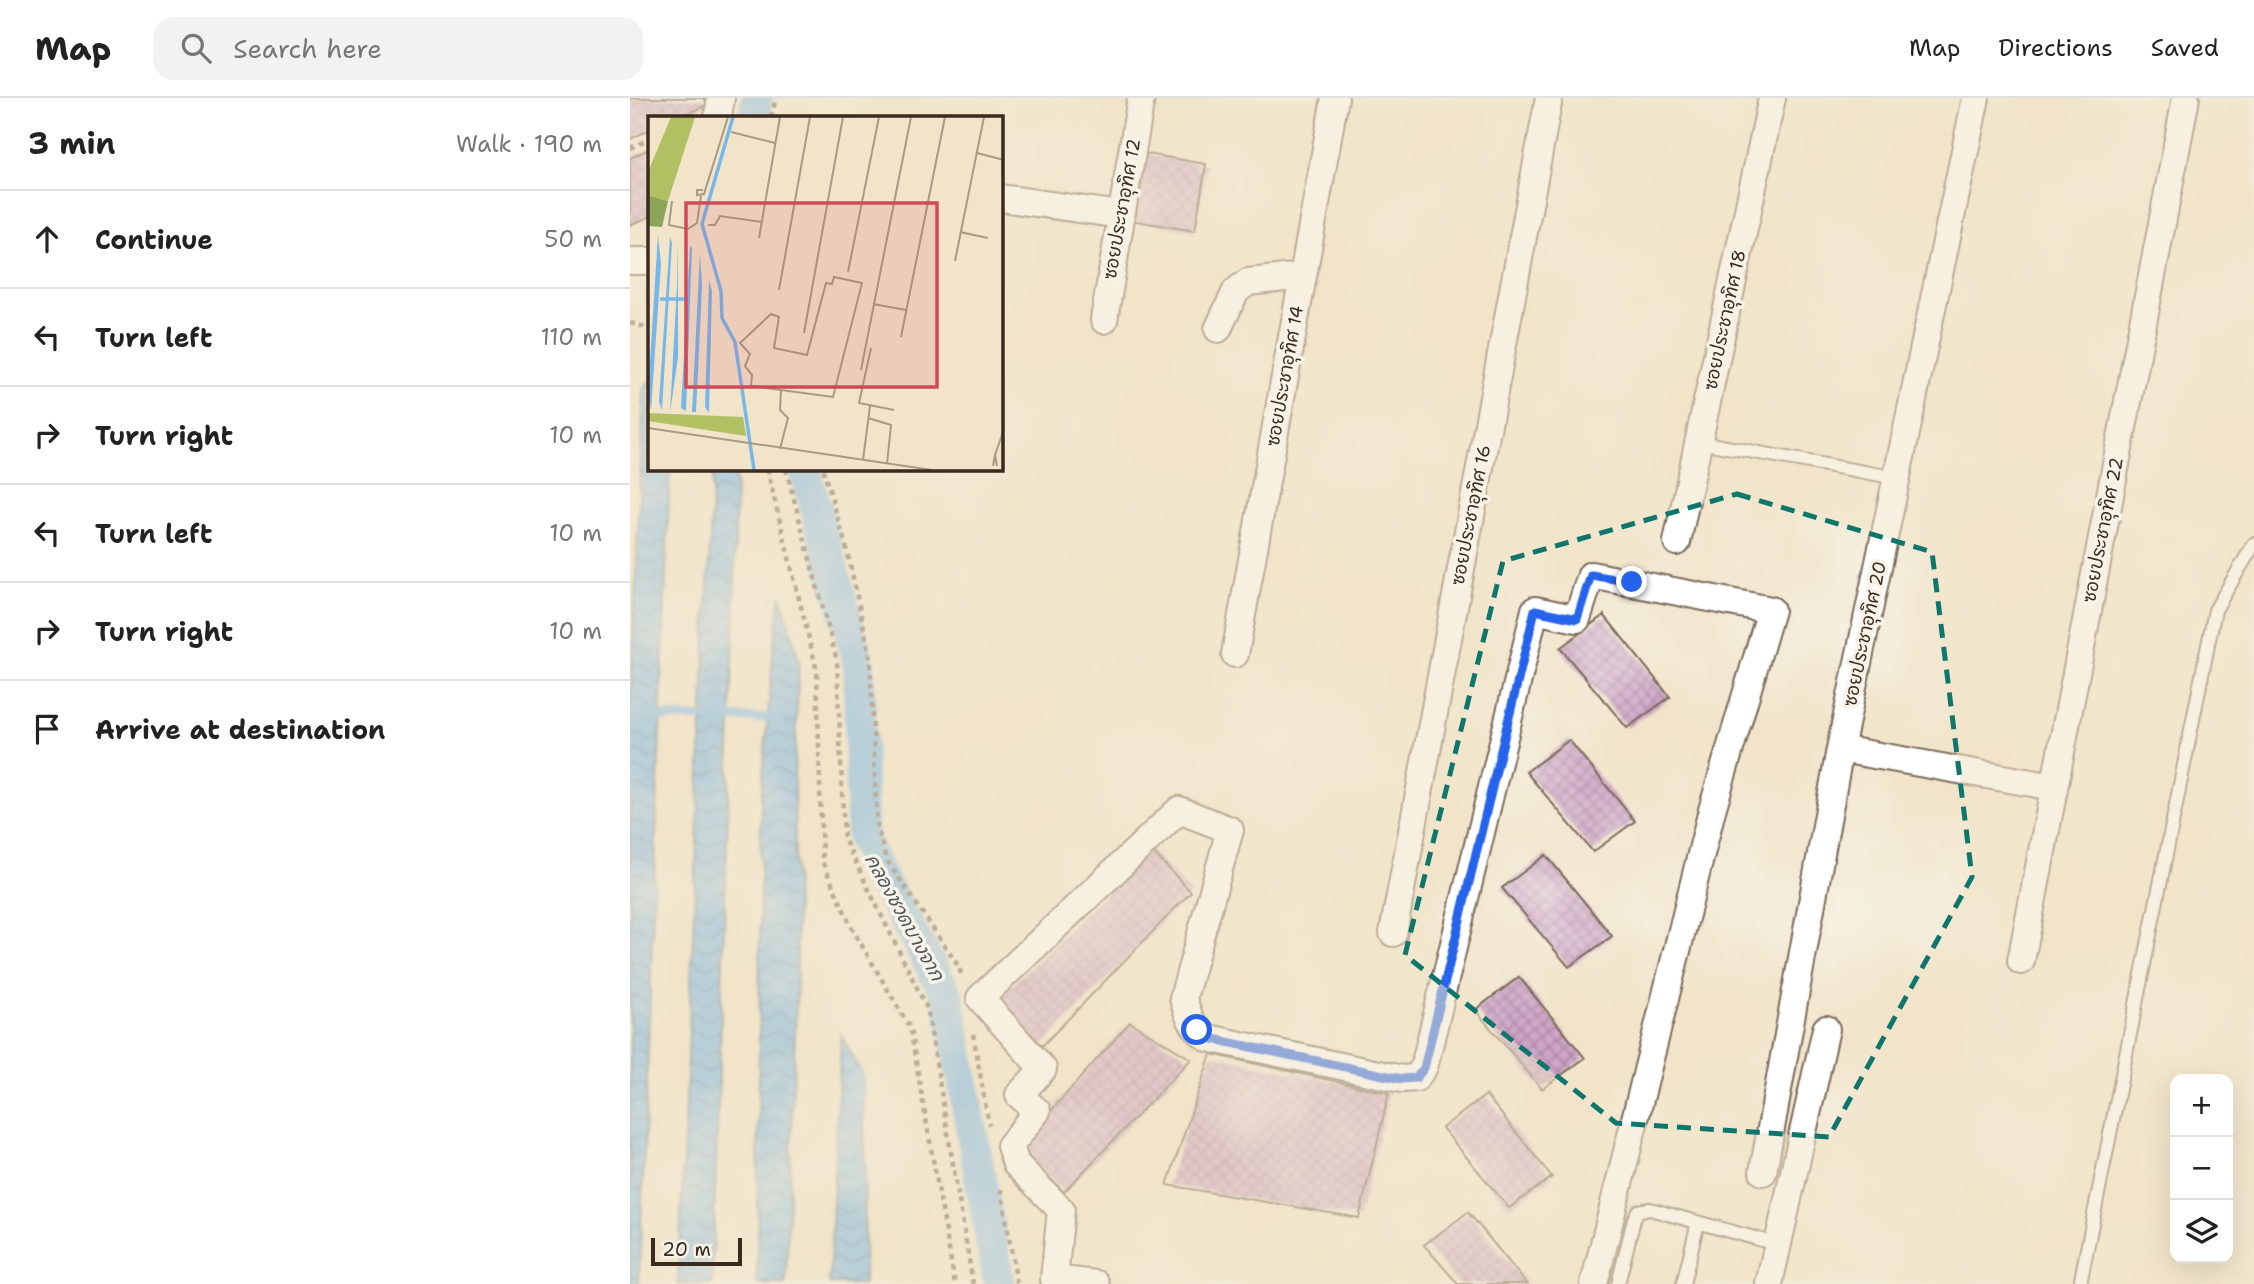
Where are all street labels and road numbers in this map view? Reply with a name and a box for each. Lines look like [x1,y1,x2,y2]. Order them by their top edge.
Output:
street label: ซอยประชาอุทิศ 12 [1098,137,1148,282]
street label: ซอยประชาอุทิศ 18 [1698,248,1754,393]
street label: ซอยประชาอุทิศ 14 [1261,304,1311,449]
street label: ซอยประชาอุทิศ 16 [1446,443,1498,588]
street label: ซอยประชาอุทิศ 22 [2077,455,2131,605]
street label: ซอยประชาอุทิศ 20 [1838,559,1894,709]

